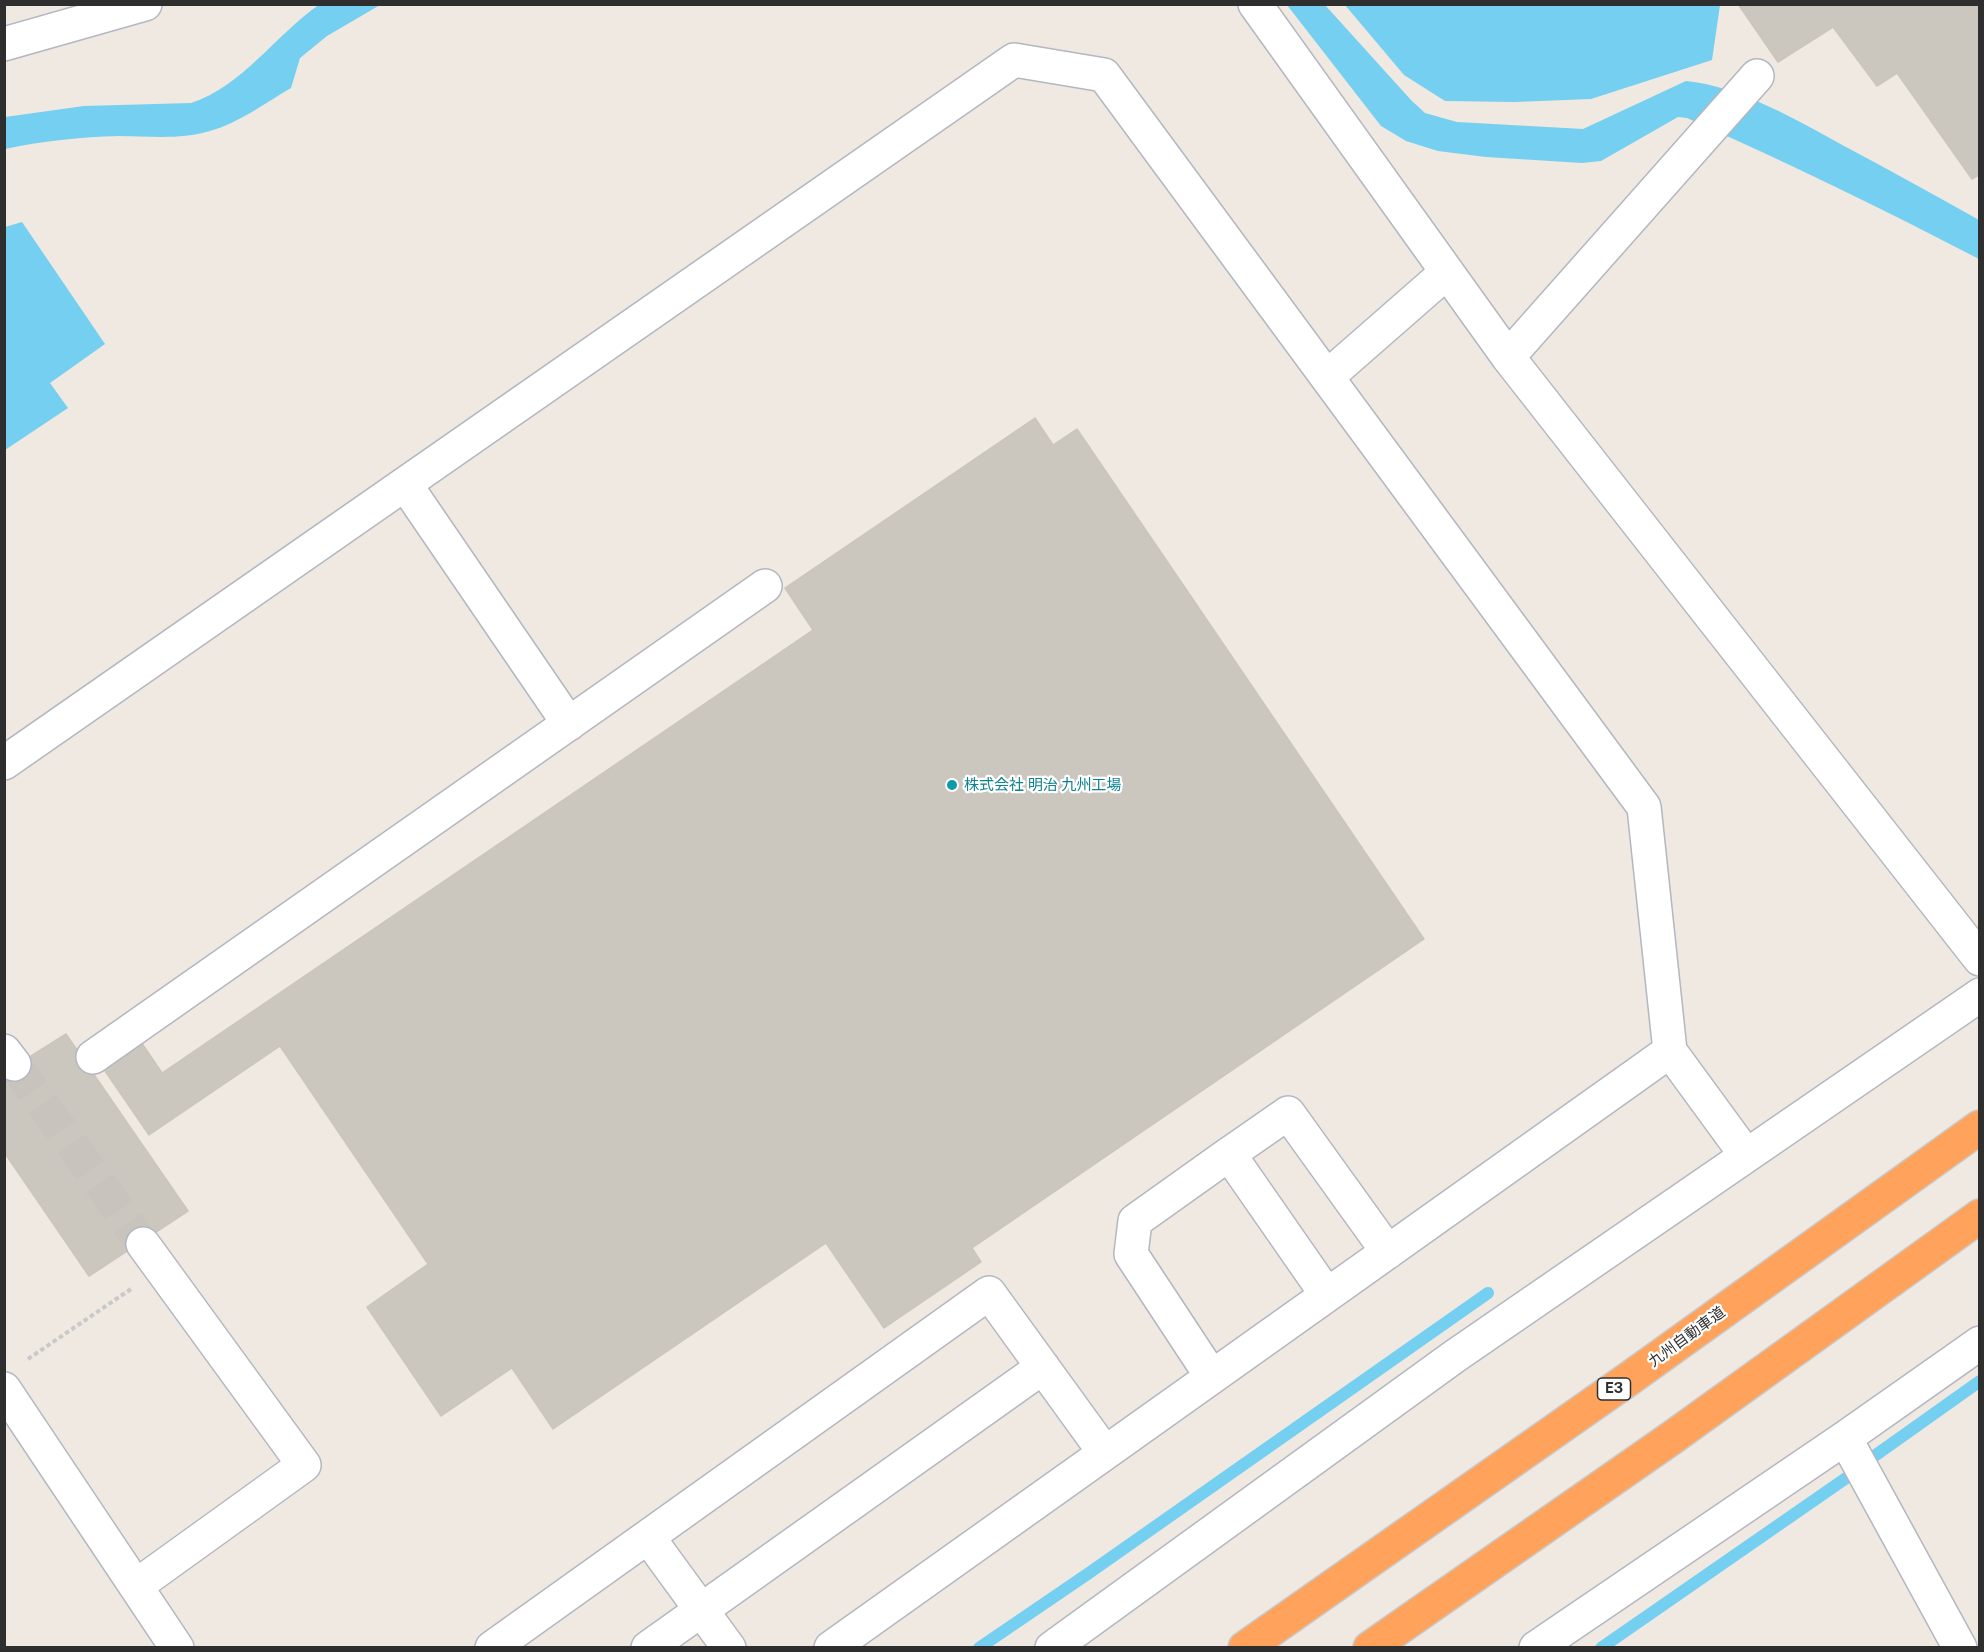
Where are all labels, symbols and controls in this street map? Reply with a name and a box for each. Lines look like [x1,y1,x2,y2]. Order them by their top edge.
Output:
place label: 株式会社 明治 九州工場 [964,776,1121,794]
marker: 株式会社 明治 九州工場 [945,778,959,792]
street label: 九州自動車道 [1645,1303,1729,1371]
road number: E3 [1598,1378,1630,1400]

